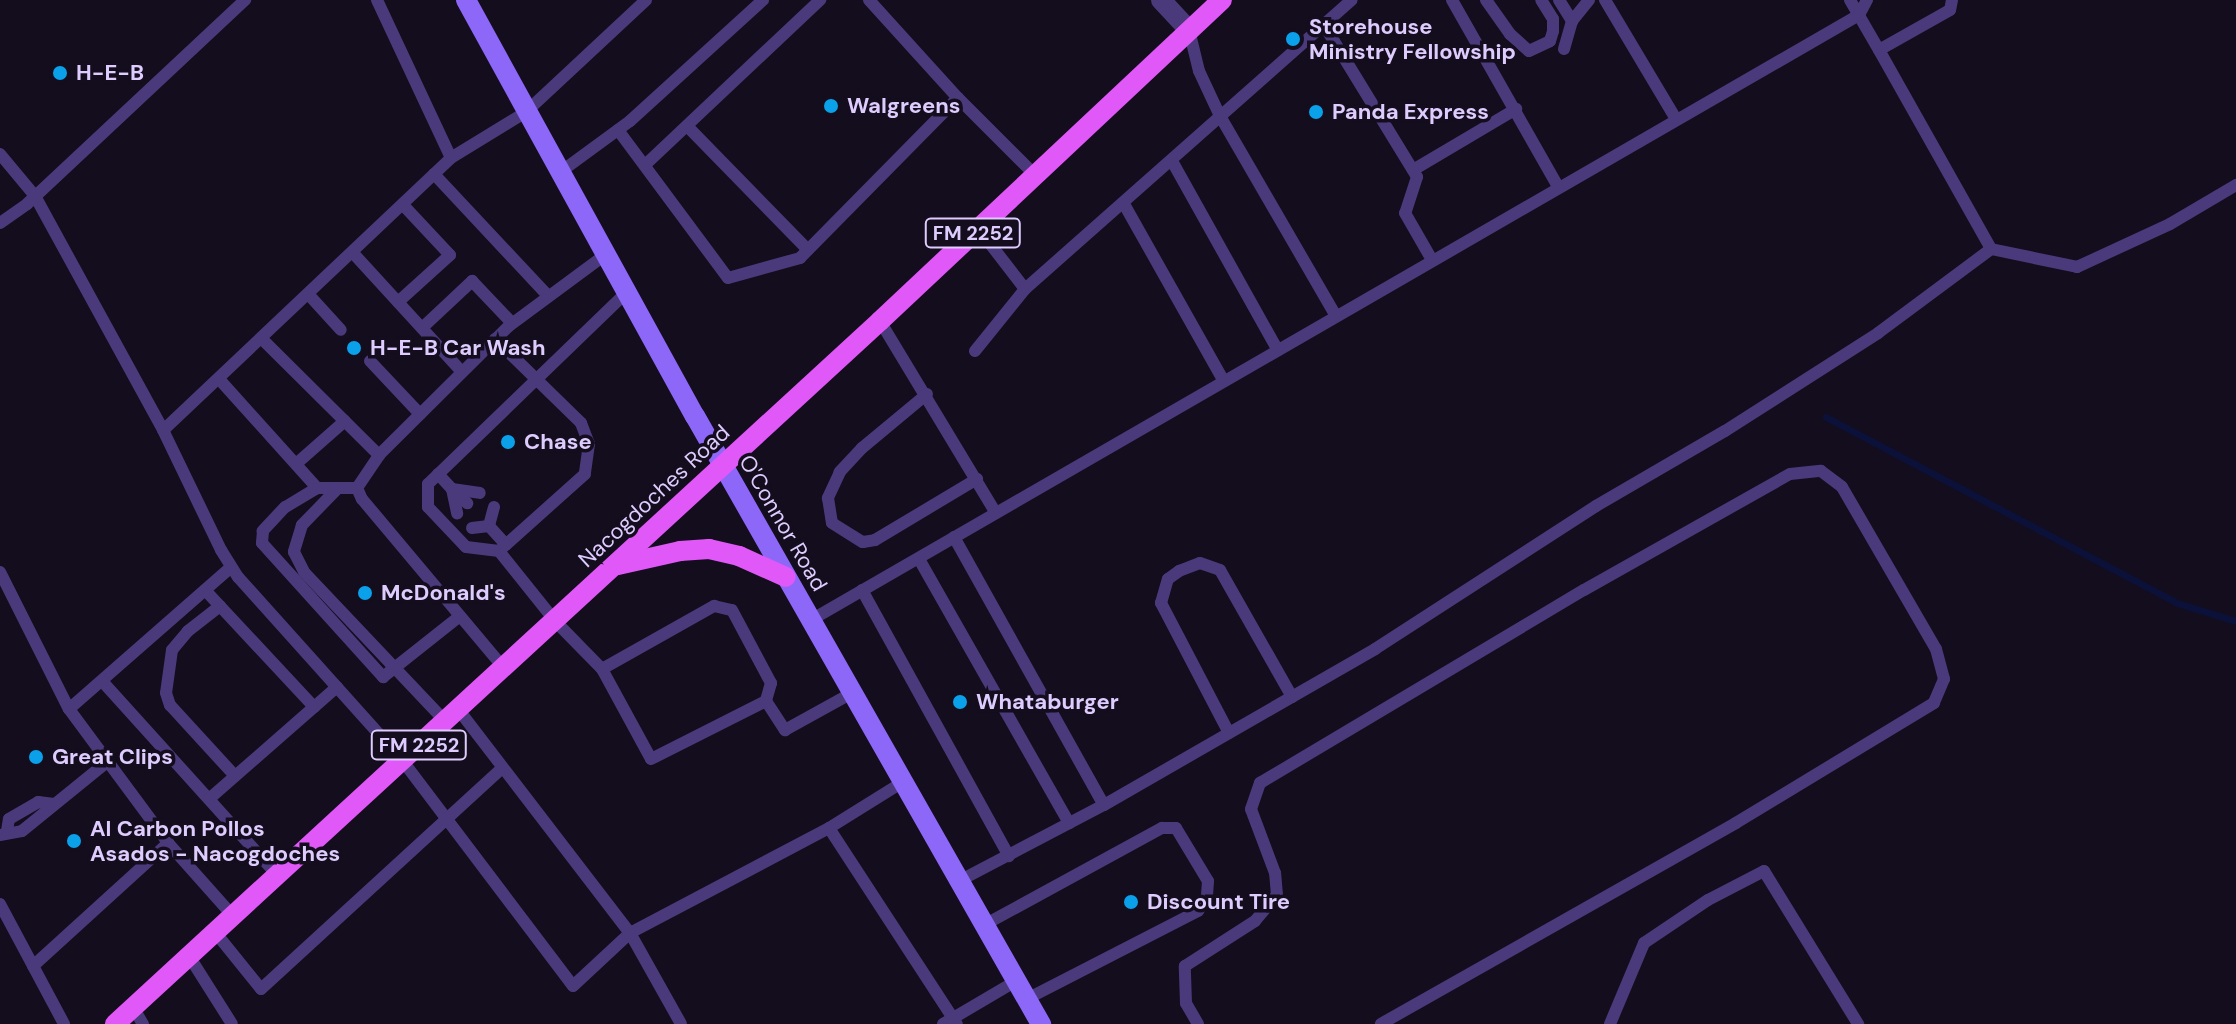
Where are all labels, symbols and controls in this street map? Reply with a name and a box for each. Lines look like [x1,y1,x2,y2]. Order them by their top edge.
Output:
place label: Storehouse Ministry Fellowship [1309,13,1516,64]
marker: Storehouse Ministry Fellowship [1284,30,1302,48]
place label: H-E-B [76,60,144,86]
marker: H-E-B [51,64,69,82]
place label: Walgreens [847,93,961,119]
marker: Walgreens [822,97,840,115]
place label: Panda Express [1332,99,1489,125]
marker: Panda Express [1307,103,1325,121]
road number: FM 2252 [923,217,1023,249]
place label: H-E-B Car Wash [370,335,546,361]
marker: H-E-B Car Wash [345,339,363,357]
street label: Nacogdoches Road [573,419,735,573]
place label: Chase [524,429,592,455]
marker: Chase [499,433,517,451]
street label: O'Connor Road [733,450,833,596]
place label: McDonald's [381,580,506,606]
marker: McDonald's [356,584,374,602]
place label: Whataburger [976,689,1119,715]
marker: Whataburger [951,693,969,711]
road number: FM 2252 [369,729,469,761]
place label: Great Clips [52,744,173,770]
marker: Great Clips [27,748,45,766]
place label: Al Carbon Pollos Asados - Nacogdoches [90,815,340,866]
marker: Al Carbon Pollos Asados - Nacogdoches [65,832,83,850]
place label: Discount Tire [1147,889,1290,915]
marker: Discount Tire [1122,893,1140,911]

